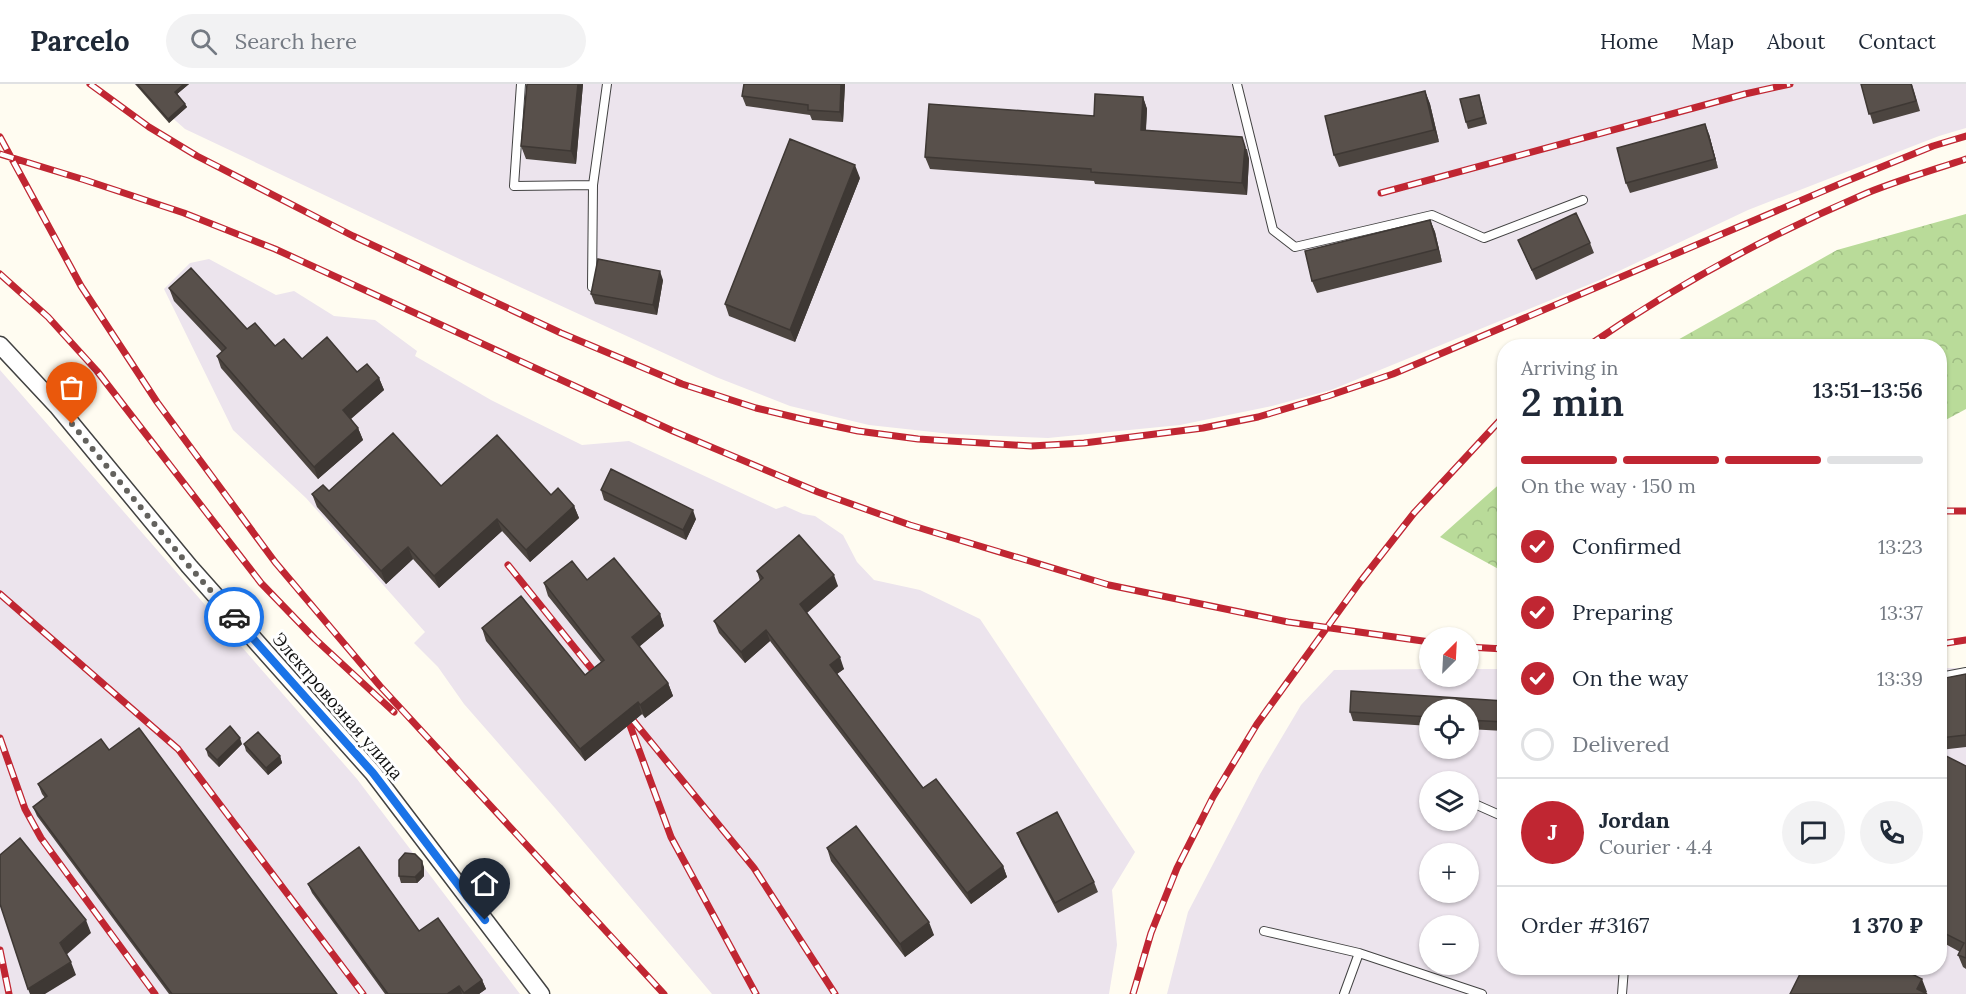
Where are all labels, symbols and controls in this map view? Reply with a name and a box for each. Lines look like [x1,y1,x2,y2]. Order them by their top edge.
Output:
search box [166,14,586,68]
text: Parcelo [30,23,130,59]
icon: search [187,25,220,58]
text: Search here [235,27,357,55]
text: Home [1600,28,1658,55]
text: Map [1691,28,1734,55]
text: About [1767,28,1825,55]
text: Contact [1858,28,1936,55]
text: Arriving in [1521,355,1618,380]
pin [46,362,97,424]
icon: bag [55,371,88,404]
text: 13:51–13:56 [1813,376,1923,404]
text: 2 min [1521,377,1624,427]
text: On the way · 150 m [1521,473,1696,498]
icon: check [1521,530,1554,563]
text: Confirmed [1572,532,1681,560]
text: 13:23 [1878,534,1923,559]
courier [204,587,264,647]
icon: check [1521,596,1554,629]
text: Preparing [1572,598,1672,626]
text: 13:37 [1880,600,1923,625]
icon: car [218,601,251,634]
north arrow [1419,627,1479,687]
map controls [1419,627,1479,975]
street label: Электровозная улица [268,628,408,784]
icon: check [1521,662,1554,695]
text: On the way [1572,664,1688,692]
text: 13:39 [1877,666,1923,691]
button: locate [1419,699,1479,759]
text: Delivered [1572,730,1670,758]
button: layers [1419,771,1479,831]
button: chat [1782,801,1845,864]
button: phone [1860,801,1923,864]
text: Jordan [1599,806,1670,834]
text: J [1548,818,1557,846]
text: Courier · 4.4 [1599,834,1713,859]
button: + [1419,843,1479,903]
pin [459,858,510,920]
icon: home [468,867,501,900]
text: Order #3167 [1521,911,1649,939]
text: 1 370 ₽ [1852,911,1923,939]
button: − [1419,915,1479,975]

